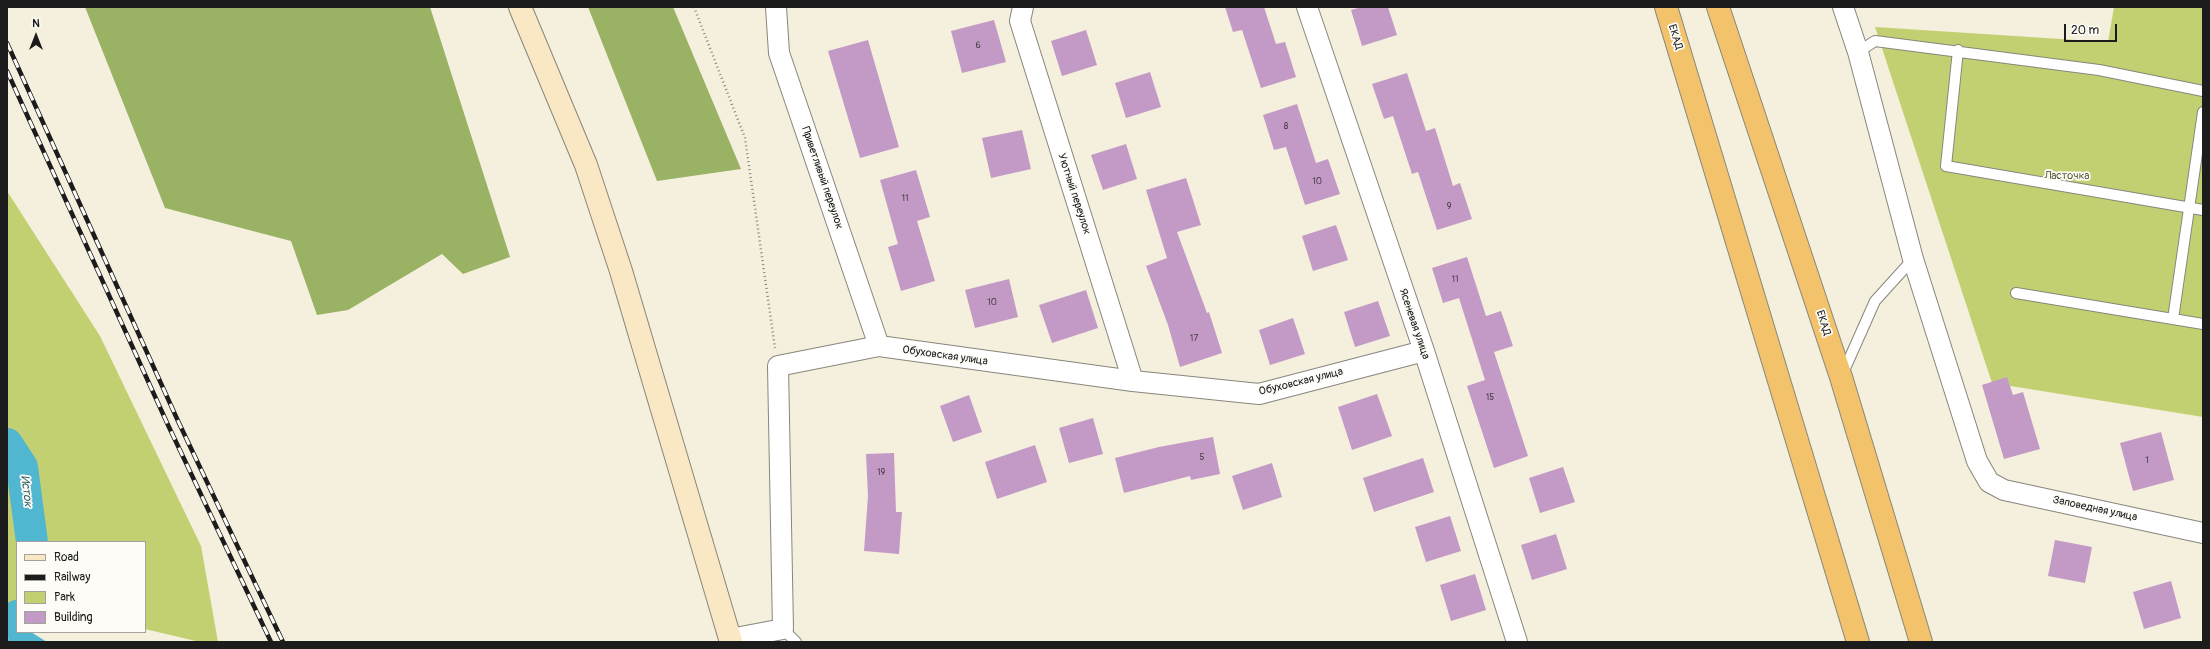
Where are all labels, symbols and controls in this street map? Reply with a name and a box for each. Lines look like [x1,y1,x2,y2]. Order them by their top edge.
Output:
north arrow [16,16,56,56]
scale bar [2066,16,2119,42]
text: N [32,17,40,30]
street label: ЕКАД [1665,23,1685,51]
text: 20 m [2071,23,2099,38]
house number: 6 [975,41,981,51]
house number: 8 [1284,122,1288,132]
street label: Приветливый переулок [798,125,846,231]
street label: Уютный переулок [1055,152,1093,236]
park label: Ласточка [2045,169,2089,183]
house number: 10 [1312,177,1322,187]
house number: 11 [901,194,909,204]
house number: 9 [1447,202,1451,212]
house number: 11 [1451,275,1459,285]
street label: Ясеневая улица [1396,287,1432,361]
house number: 10 [987,298,997,308]
street label: ЕКАД [1813,309,1833,337]
house number: 17 [1190,334,1198,344]
street label: Обуховская улица [901,343,989,369]
street label: Обуховская улица [1258,365,1344,399]
house number: 15 [1486,393,1494,403]
house number: 5 [1200,453,1204,463]
house number: 1 [2145,456,2149,466]
house number: 19 [877,468,885,478]
water label: Исток [17,474,35,508]
street label: Заповедная улица [2051,494,2139,524]
legend [16,541,146,633]
text: Road [54,550,79,565]
text: Railway [54,570,90,585]
text: Park [54,590,75,605]
text: Building [54,610,93,625]

